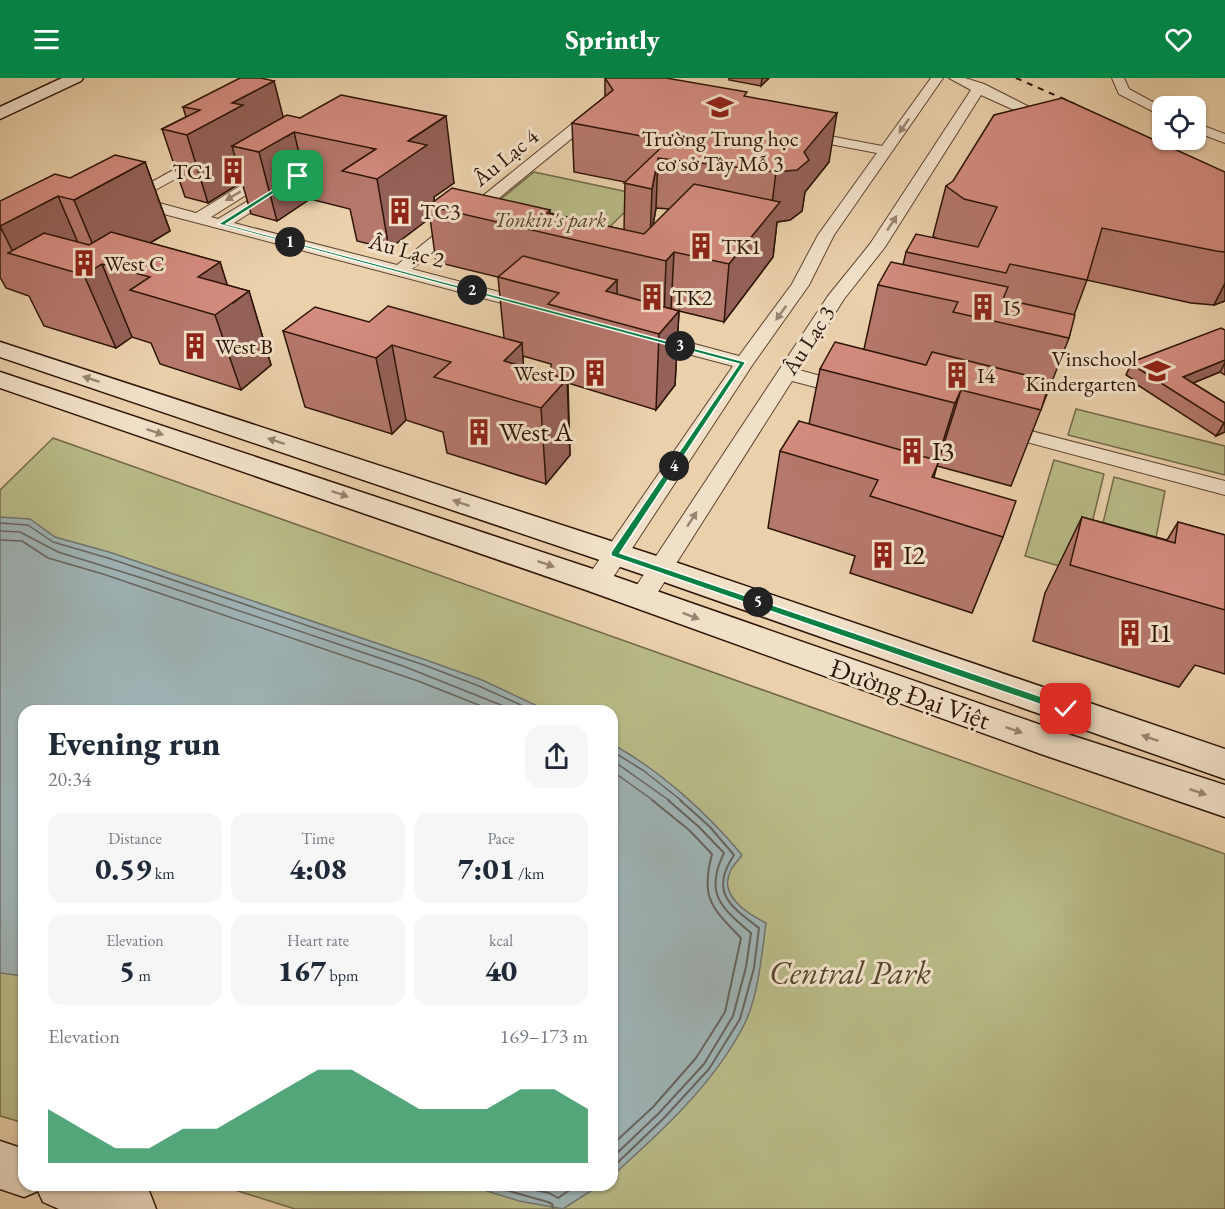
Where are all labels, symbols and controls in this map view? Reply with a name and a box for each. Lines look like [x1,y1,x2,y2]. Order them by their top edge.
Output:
text: Sprintly [565,22,660,57]
icon: menu [30,23,63,56]
icon: heart [1162,23,1195,56]
school or university icon: Trường Trung học cơ sở Tây Mỗ 3 [705,92,735,122]
map controls [1152,96,1206,150]
button: locate [1152,96,1206,150]
one-way arrow [898,118,910,134]
street label: Âu Lạc 4 [466,122,545,193]
place label: Trường Trung học cơ sở Tây Mỗ 3 [641,124,799,178]
pin [272,150,323,201]
building icon: TC1 [218,156,248,186]
place label: TC1 [173,157,213,186]
icon: arrive [281,159,314,192]
one-way arrow [225,191,242,202]
building icon: TC3 [385,196,415,226]
place label: TC3 [420,197,460,226]
park label: Tonkin's park [494,205,606,234]
one-way arrow [886,215,897,231]
street label: Âu Lạc 2 [365,226,448,275]
pin: 1 [275,227,305,257]
text: 1 [286,231,294,252]
building icon: TK1 [686,231,716,261]
place label: TK1 [721,232,761,261]
building icon: West C [69,248,99,278]
place label: West C [104,249,165,278]
pin: 2 [457,275,487,305]
text: 2 [468,279,476,300]
building icon: TK2 [637,282,667,312]
place label: TK2 [672,283,713,312]
building icon: I5 [968,292,998,322]
place label: I5 [1003,293,1021,322]
street label: Âu Lạc 3 [775,300,841,381]
one-way arrow [775,305,787,320]
building icon: West B [180,331,210,361]
pin: 3 [665,331,695,361]
place label: West B [215,332,273,361]
text: 3 [676,335,684,356]
place label: Vinschool Kindergarten [1025,344,1137,398]
school or university icon: Vinschool Kindergarten [1142,356,1172,386]
building icon: West D [580,358,610,388]
place label: West D [513,359,575,388]
building icon: I4 [942,360,972,390]
place label: I4 [977,361,995,390]
one-way arrow [82,374,100,384]
place label: West A [499,414,573,449]
building icon: West A [464,417,494,447]
one-way arrow [146,428,164,437]
place label: I3 [932,433,954,468]
one-way arrow [267,436,285,445]
building icon: I3 [897,436,927,466]
pin: 4 [659,451,689,481]
text: 4 [670,455,678,476]
one-way arrow [331,490,349,500]
one-way arrow [452,497,470,507]
one-way arrow [687,511,698,528]
place label: I2 [903,537,925,572]
building icon: I2 [868,540,898,570]
one-way arrow [537,560,555,570]
pin: 5 [743,587,773,617]
text: 5 [754,591,762,612]
one-way arrow [682,611,700,621]
place label: I1 [1150,615,1172,650]
building icon: I1 [1115,618,1145,648]
street label: Đường Đại Việt [826,650,995,737]
pin [1040,683,1091,734]
icon: check [1049,692,1082,725]
text: Evening run [48,722,220,765]
button: share [525,725,588,788]
one-way arrow [1005,725,1023,735]
one-way arrow [1141,732,1159,742]
text: 20:34 [48,766,91,792]
one-way arrow [1189,788,1207,798]
text: Distance [108,828,162,849]
text: Time [301,828,335,849]
text: Pace [488,828,514,849]
text: 0.59 [95,849,151,888]
text: 4:08 [289,849,347,888]
text: 7:01 [458,849,515,888]
text: km [151,863,175,884]
text: /km [515,863,544,884]
text: Elevation [106,930,164,951]
text: Heart rate [287,930,349,951]
text: kcal [489,930,513,951]
text: 5 [119,951,135,990]
text: 167 [278,951,326,990]
text: 40 [485,951,517,990]
park label: Central Park [769,951,931,994]
text: m [135,965,151,986]
text: bpm [326,965,358,986]
text: Elevation [48,1023,120,1049]
text: 169–173 m [500,1023,588,1049]

